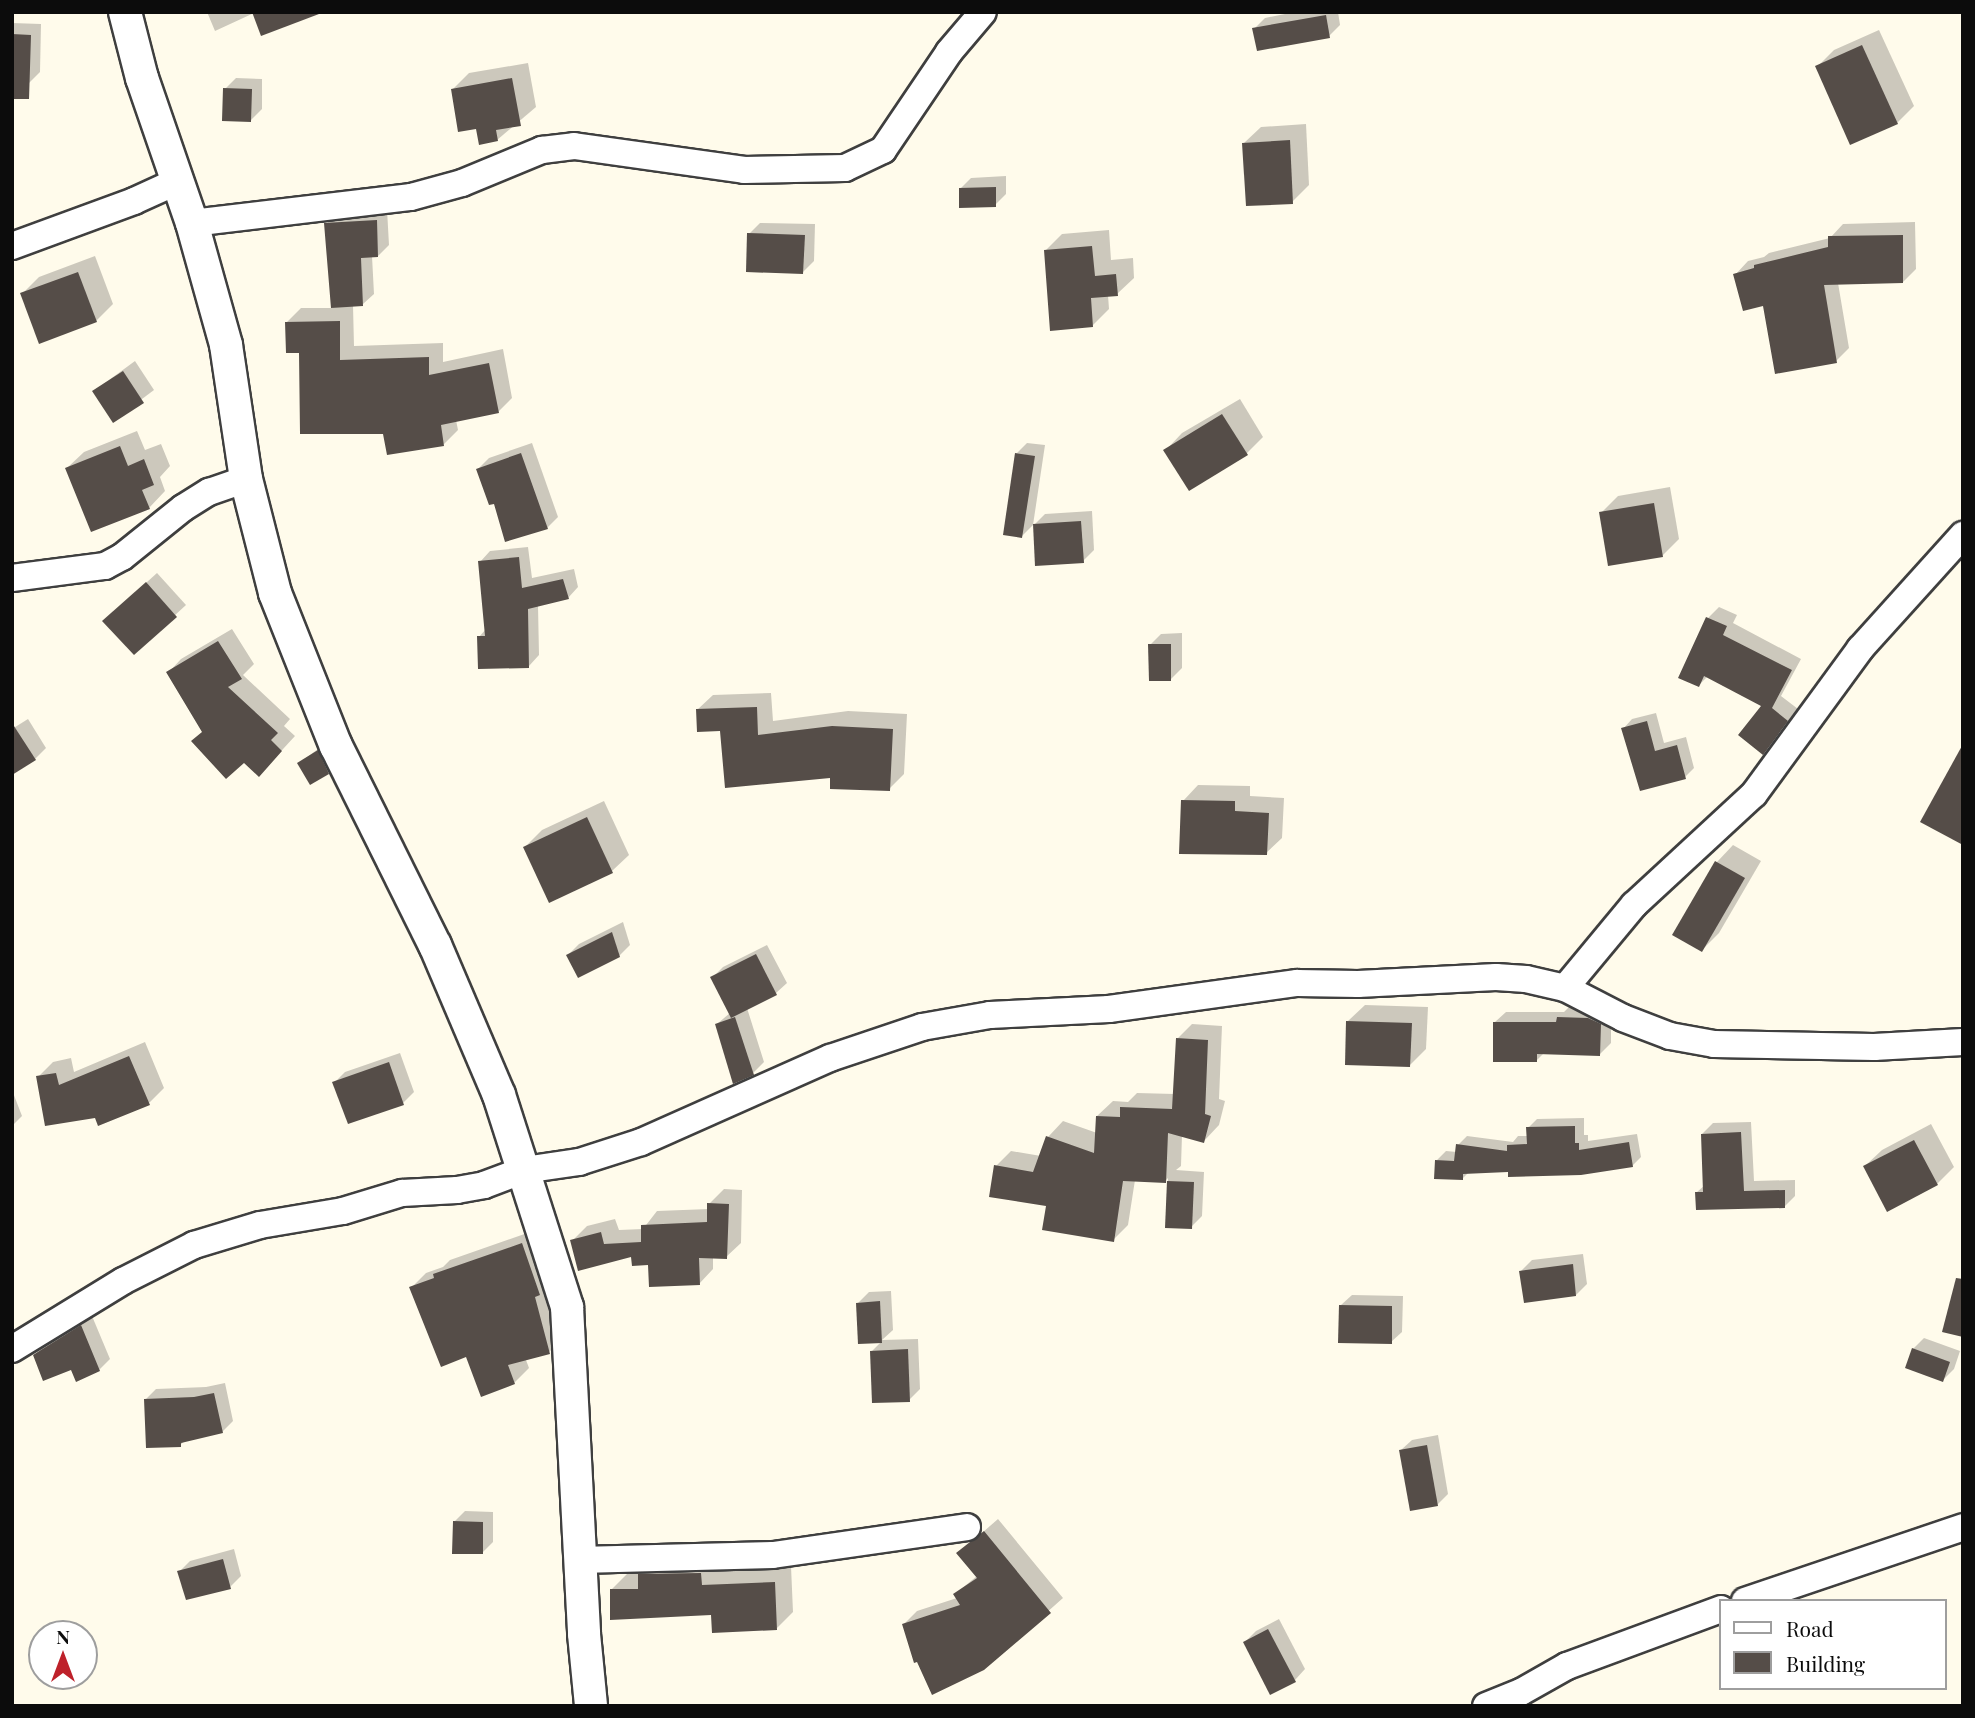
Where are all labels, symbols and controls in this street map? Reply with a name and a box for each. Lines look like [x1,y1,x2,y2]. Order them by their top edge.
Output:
legend [1720,1599,1947,1690]
text: Road [1786,1614,1834,1642]
north arrow [28,1620,98,1690]
text: N [56,1623,70,1649]
text: Building [1786,1649,1865,1677]

